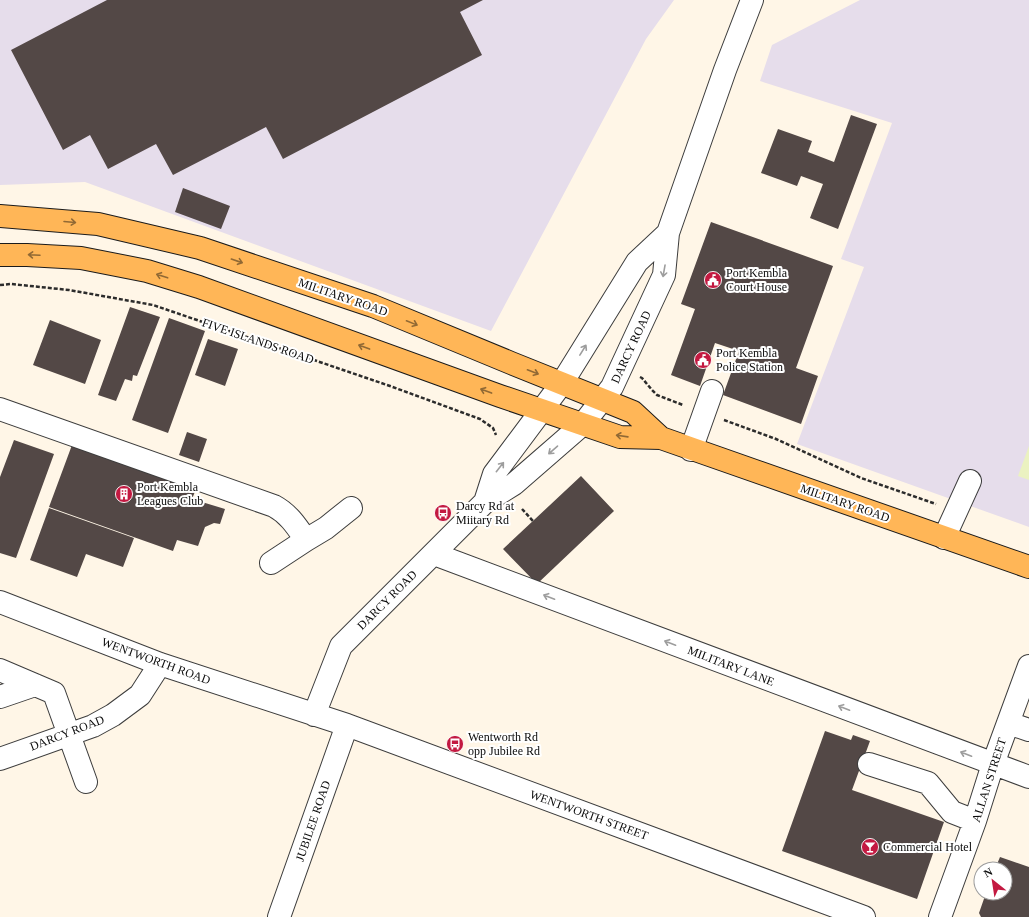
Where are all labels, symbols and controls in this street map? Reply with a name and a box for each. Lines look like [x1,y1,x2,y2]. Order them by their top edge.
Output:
one-way arrow [63,218,76,226]
one-way arrow [28,252,41,259]
one-way arrow [230,257,242,265]
one-way arrow [660,264,668,277]
place label: Port Kembla Court House [726,266,788,294]
public building icon: Port Kembla Court House [703,270,723,290]
one-way arrow [156,271,168,279]
street label: MILITARY ROAD [296,275,390,319]
street label: DARCY ROAD [608,308,654,386]
street label: FIVE ISLANDS ROAD [200,315,316,367]
one-way arrow [406,319,418,327]
one-way arrow [358,342,370,350]
one-way arrow [579,345,587,356]
place label: Port Kembla Police Station [716,346,783,374]
public building icon: Port Kembla Police Station [693,350,713,370]
one-way arrow [526,368,538,376]
one-way arrow [480,386,492,394]
one-way arrow [616,432,629,440]
one-way arrow [548,445,558,454]
one-way arrow [495,461,504,472]
place label: Port Kembla Leagues Club [137,480,203,508]
street label: MILITARY ROAD [798,481,892,525]
building icon: Port Kembla Leagues Club [114,484,134,504]
place label: Darcy Rd at Miitary Rd [456,499,515,527]
bus stop icon: Darcy Rd at Miitary Rd [433,503,453,523]
street label: DARCY ROAD [354,567,420,633]
one-way arrow [543,593,555,601]
street label: WENTWORTH ROAD [100,635,213,687]
one-way arrow [665,638,677,646]
street label: MILITARY LANE [686,643,776,689]
one-way arrow [839,704,851,712]
street label: DARCY ROAD [28,712,106,754]
place label: Wentworth Rd opp Jubilee Rd [468,730,540,758]
bus stop icon: Wentworth Rd opp Jubilee Rd [445,734,465,754]
street label: ALLAN STREET [969,736,1009,824]
one-way arrow [961,749,973,757]
street label: JUBILEE ROAD [293,779,333,863]
street label: WENTWORTH STREET [528,787,651,843]
bar icon: Commercial Hotel [860,837,880,857]
place label: Commercial Hotel [883,840,973,854]
north arrow [973,861,1013,901]
text: N [982,865,994,880]

